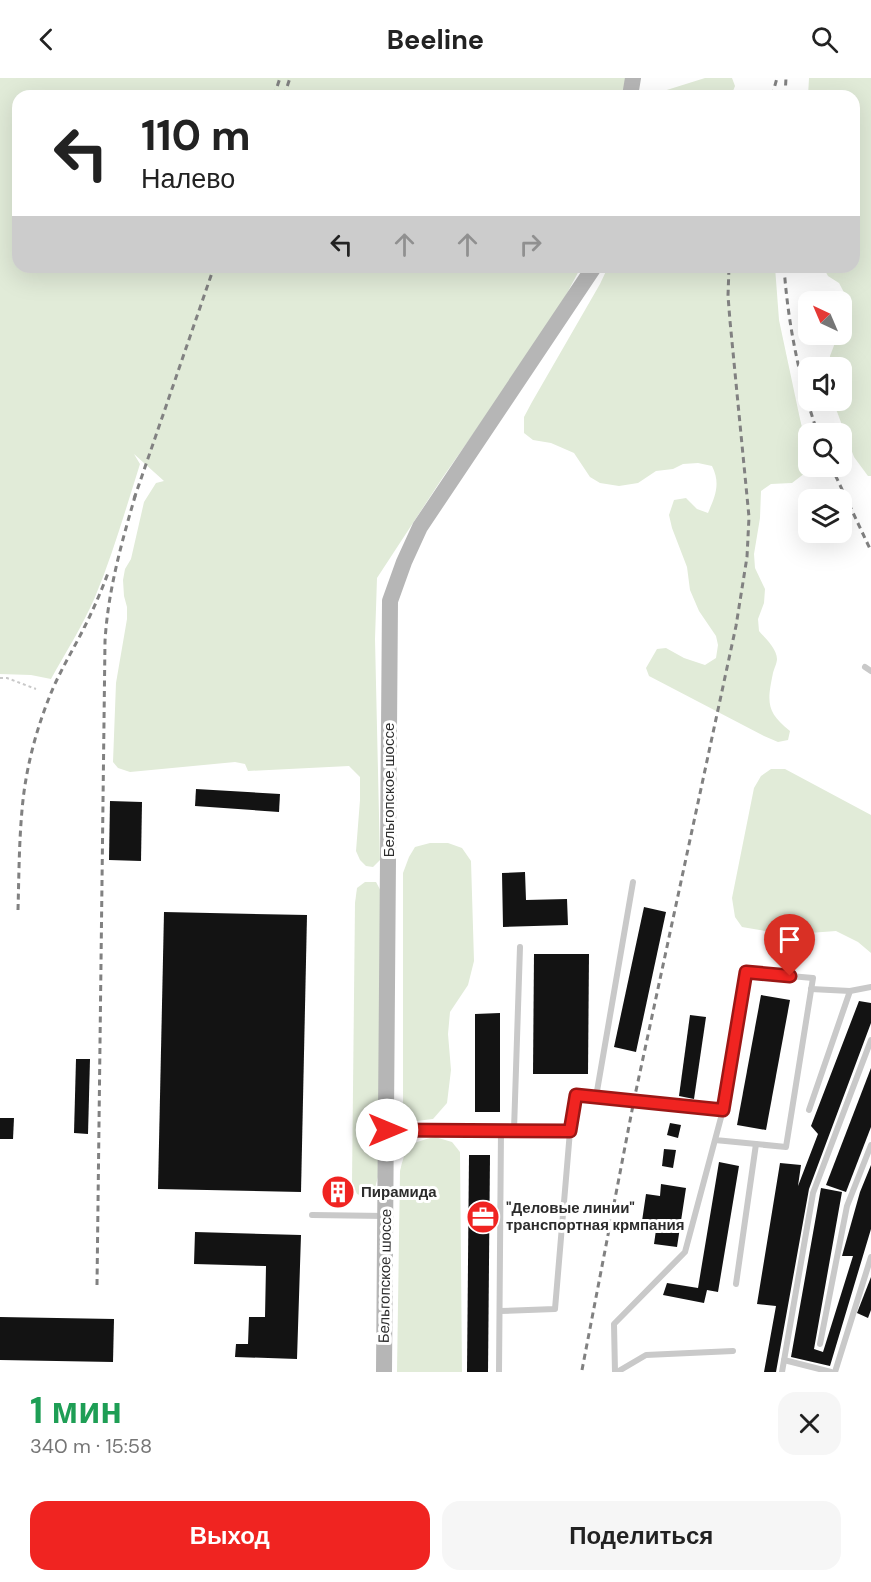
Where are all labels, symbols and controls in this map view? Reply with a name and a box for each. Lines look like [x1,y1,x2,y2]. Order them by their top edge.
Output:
text: Beeline [387,22,484,57]
icon: back [30,23,63,56]
icon: search [808,23,841,56]
text: 110 m [141,108,251,163]
icon: left [42,114,120,192]
text: Налево [141,161,235,196]
icon: left [325,228,358,261]
icon: ahead [388,228,421,261]
icon: ahead [451,228,484,261]
icon: right [514,228,547,261]
north arrow [798,291,852,345]
map controls [798,291,852,543]
button: sound [798,357,852,411]
button: search [798,423,852,477]
button: layers [798,489,852,543]
street label: Бельгопское шоссе [379,723,399,857]
pin [764,914,815,976]
icon: arrive [773,923,806,956]
position arrow [355,1098,419,1162]
building icon: Пирамида [320,1174,356,1210]
place label: Пирамида [361,1182,437,1202]
place label: "Деловые линии" транспортная крмпания [506,1198,684,1235]
office icon: "Деловые линии" транспортная крмпания [465,1199,501,1235]
street label: Бельгопское шоссе [374,1209,396,1343]
text: 1 мин [30,1387,122,1434]
button: close [778,1392,841,1455]
text: 340 m · 15:58 [30,1433,152,1459]
button: Выход [30,1501,430,1570]
button: Поделиться [442,1501,841,1570]

